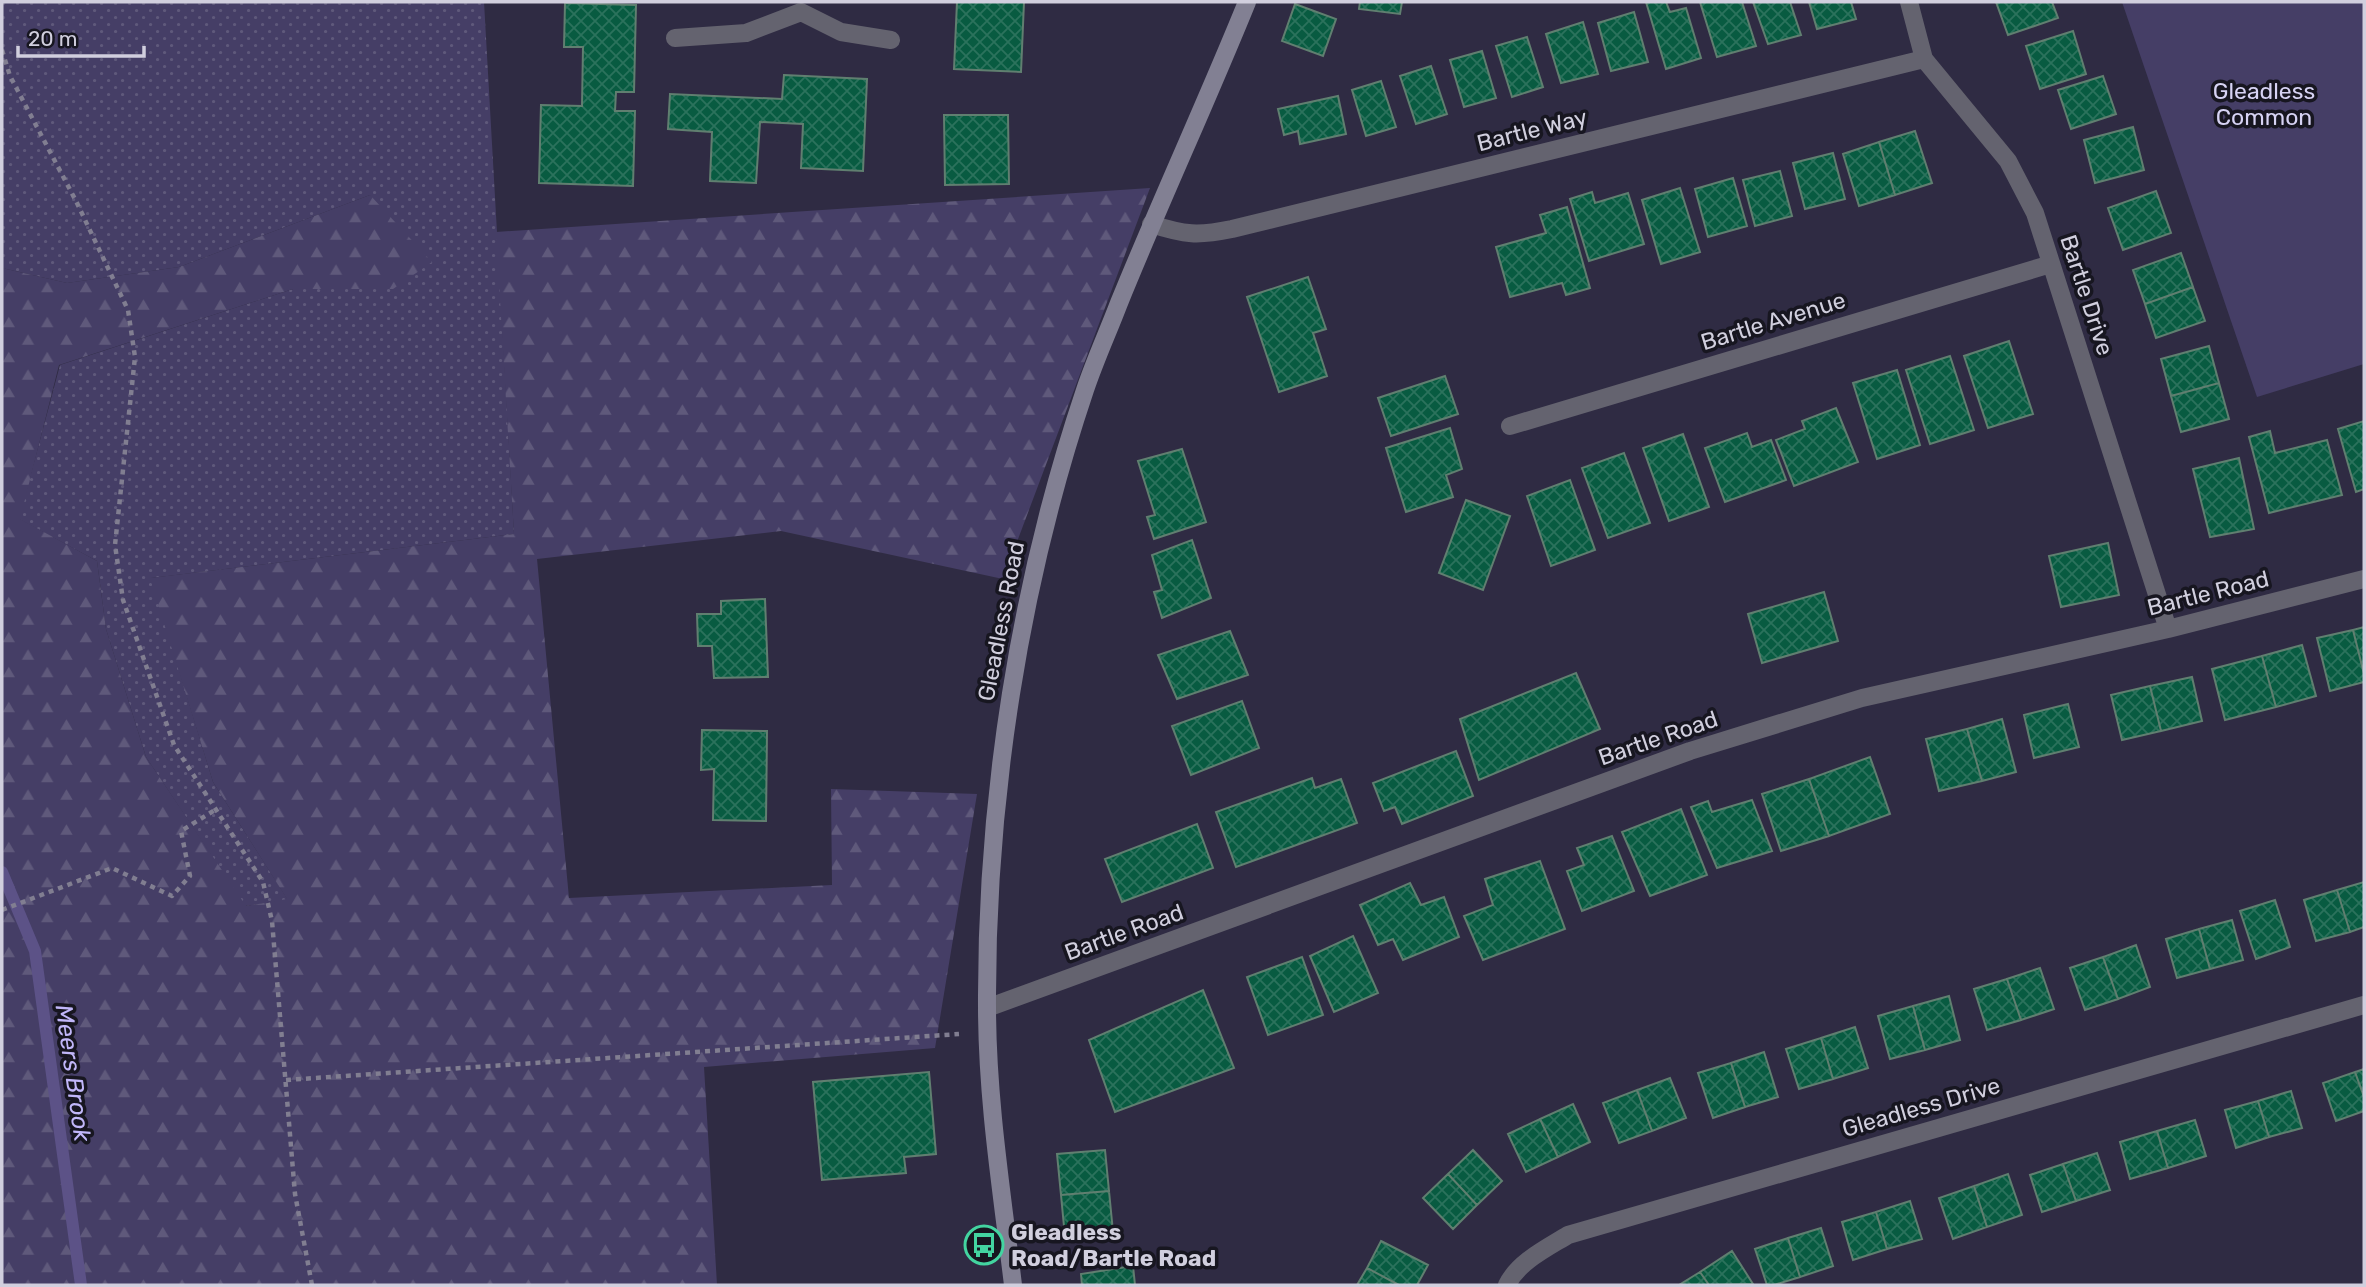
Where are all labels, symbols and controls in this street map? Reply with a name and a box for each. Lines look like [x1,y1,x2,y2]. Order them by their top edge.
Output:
scale bar [18,14,144,58]
text: 20 m [28,26,77,51]
park label: Gleadless Common [2213,77,2315,131]
street label: Bartle Way [1474,103,1590,157]
street label: Bartle Drive [2054,231,2120,359]
street label: Bartle Avenue [1697,286,1849,356]
street label: Gleadless Road [972,539,1030,703]
street label: Bartle Road [2144,564,2272,622]
street label: Bartle Road [1595,705,1721,771]
street label: Bartle Road [1061,898,1187,966]
water label: Meers Brook [50,1003,97,1144]
street label: Gleadless Drive [1839,1071,2003,1143]
place label: Gleadless Road/Bartle Road [1011,1218,1216,1272]
bus stop icon: Gleadless Road/Bartle Road [963,1224,1005,1266]

